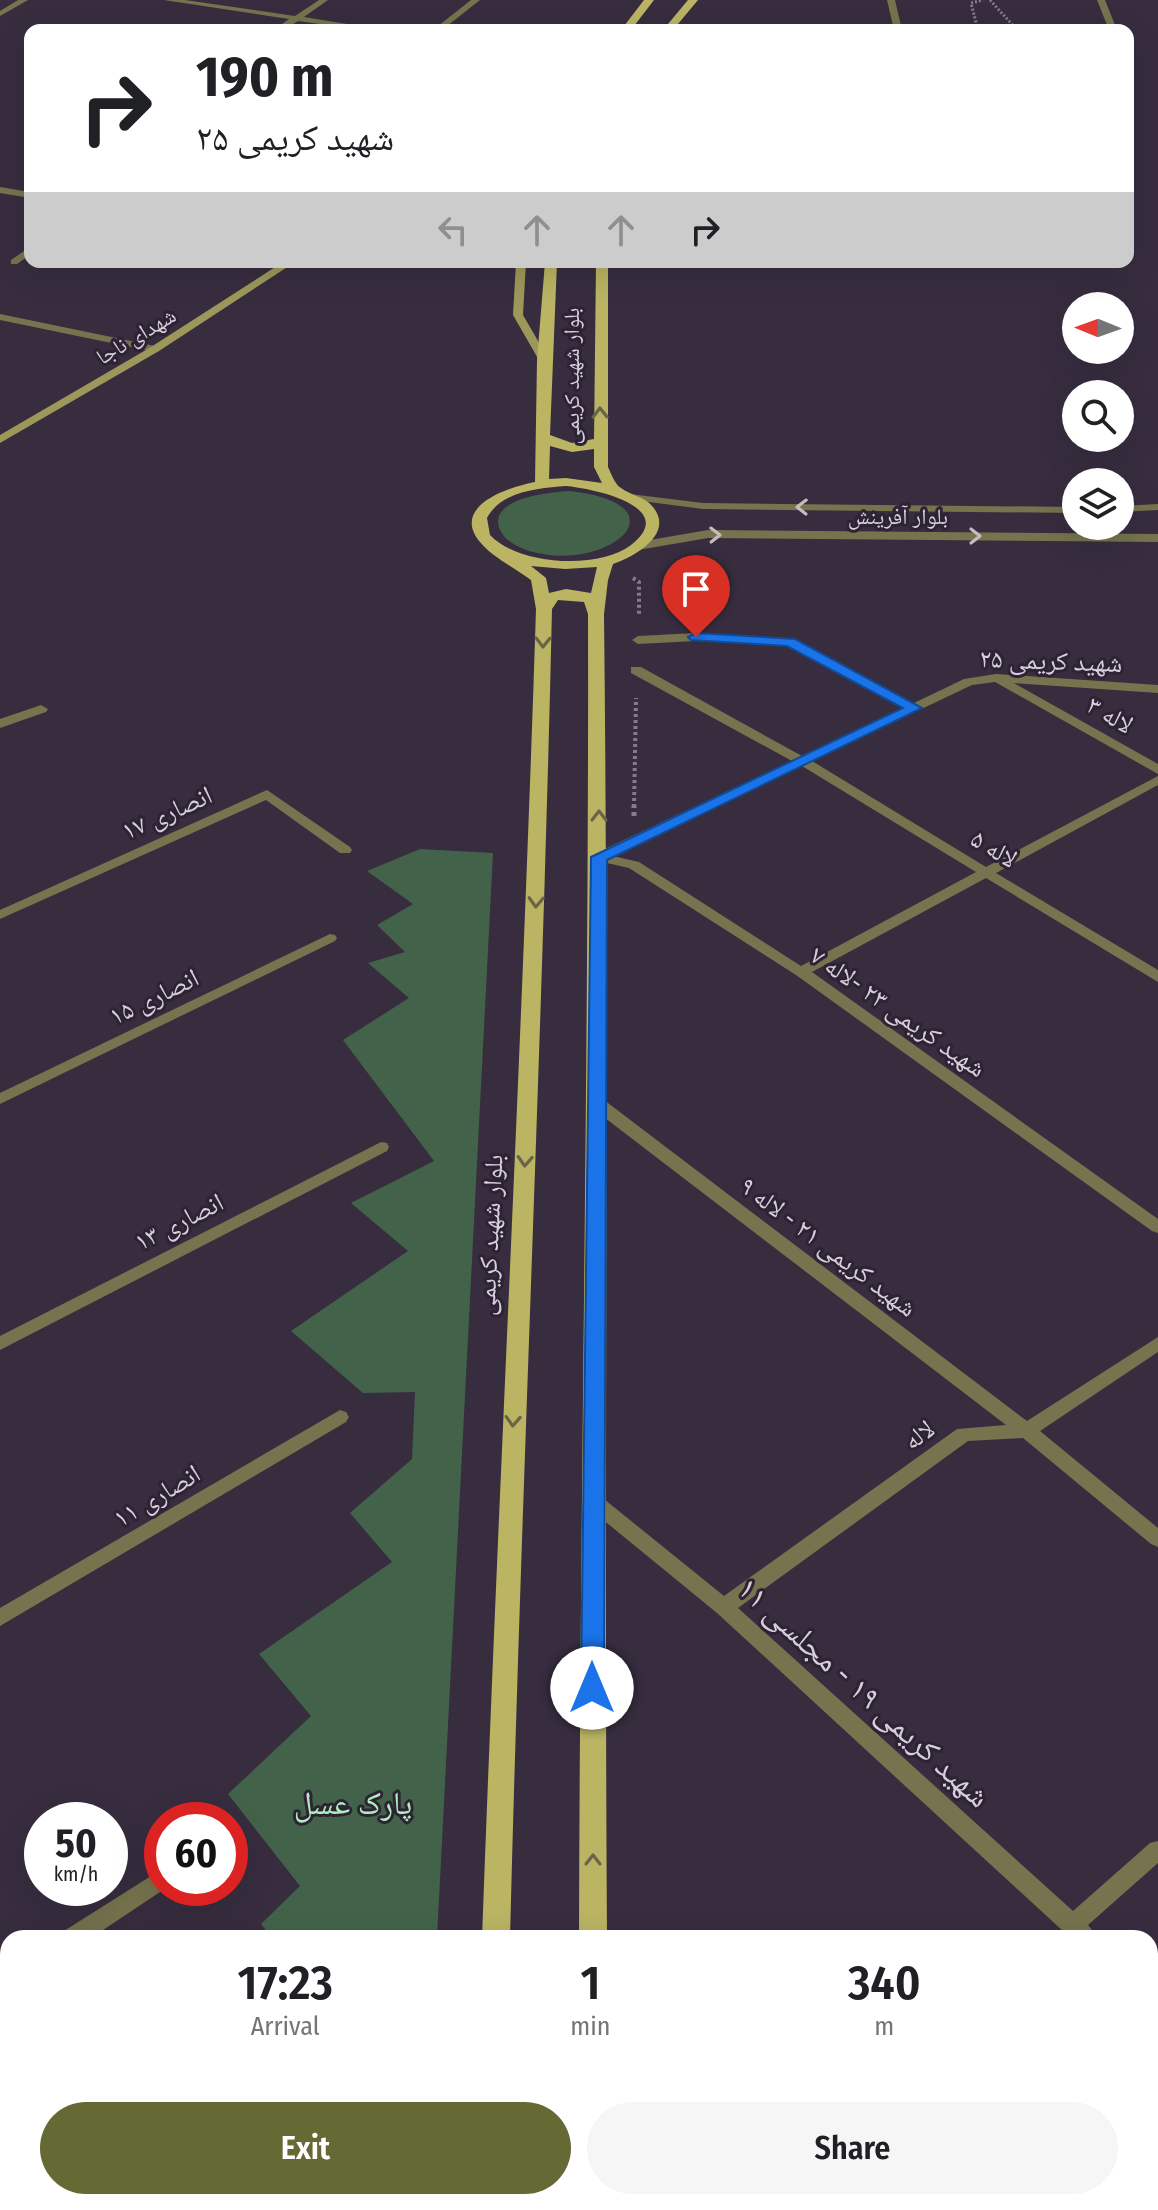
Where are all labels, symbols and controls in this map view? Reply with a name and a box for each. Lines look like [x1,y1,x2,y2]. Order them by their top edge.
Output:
text: 190 m [196,44,334,111]
icon: right [64,56,168,160]
text: شهید کریمی ۲۵ [196,116,394,160]
icon: left [431,208,475,252]
icon: ahead [515,208,559,252]
icon: ahead [599,208,643,252]
icon: right [683,208,727,252]
north arrow [1062,292,1134,364]
map controls [1062,292,1134,540]
street label: شهدای ناجا [91,302,181,370]
street label: بلوار شهید کریمی [558,308,585,444]
button: search [1062,380,1134,452]
one-way arrow [592,406,609,419]
button: layers [1062,468,1134,540]
one-way arrow [795,498,808,516]
street label: بلوار آفرینش [848,503,948,530]
one-way arrow [709,526,722,544]
one-way arrow [969,527,982,545]
pin [662,555,730,637]
icon: arrive [674,567,718,611]
one-way arrow [534,636,551,649]
street label: شهید کریمی ۲۵ [979,643,1123,679]
street label: لاله ۳ [1081,689,1139,741]
street label: انصاری ۱۷ [117,779,217,847]
one-way arrow [590,809,608,822]
street label: لاله ۵ [965,823,1023,875]
one-way arrow [528,896,545,909]
street label: شهید کریمی ۲۳ -لاله ۷ [804,940,992,1084]
street label: انصاری ۱۵ [104,962,204,1032]
street label: بلوار شهید کریمی [470,1153,510,1317]
one-way arrow [516,1155,533,1168]
street label: شهید کریمی ۲۱ - لاله ۹ [733,1170,923,1324]
street label: انصاری ۱۳ [129,1186,229,1258]
street label: لاله [897,1413,941,1457]
one-way arrow [505,1415,522,1428]
street label: انصاری ۱۱ [108,1458,206,1534]
street label: شهید کریمی ۱۹ - مجلسی ۱۱ [729,1569,998,1816]
position arrow [550,1646,634,1730]
park label: پارک عسل [294,1784,412,1823]
speed limit sign: 60 [144,1802,248,1906]
text: 50 [55,1820,97,1868]
one-way arrow [584,1853,602,1866]
text: km/h [54,1862,98,1886]
text: 17:23 [237,1954,333,2012]
text: 1 [580,1954,600,2012]
text: 340 [848,1954,921,2012]
text: Arrival [251,2011,320,2042]
text: min [570,2011,611,2042]
text: m [874,2011,894,2042]
button: Exit [40,2102,571,2194]
button: Share [587,2102,1118,2194]

